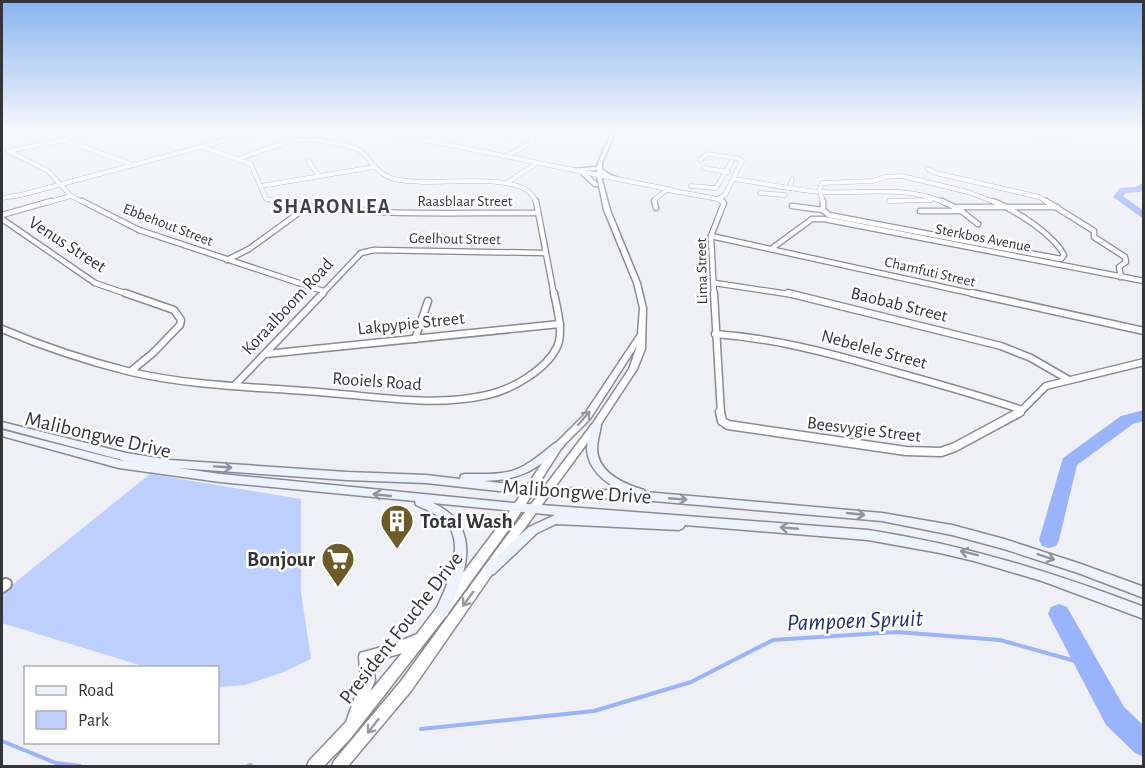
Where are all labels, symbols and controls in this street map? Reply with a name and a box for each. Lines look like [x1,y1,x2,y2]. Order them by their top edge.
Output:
street label: Raasblaar Street [417,194,513,209]
district label: SHARONLEA [273,197,391,217]
street label: Ebbehout Street [121,201,215,249]
street label: Venus Street [25,213,109,277]
street label: Sterkbos Avenue [934,221,1032,255]
street label: Geelhout Street [409,231,501,247]
street label: Lima Street [694,237,710,304]
street label: Chamfuti Street [883,254,977,290]
street label: Koraalboom Road [239,255,337,359]
street label: Baobab Street [849,284,949,326]
street label: Lakpypie Street [356,309,466,339]
street label: Nebelele Street [819,327,929,373]
street label: Rooiels Road [332,370,422,394]
street label: Malibongwe Drive [23,408,173,462]
one-way arrow [577,411,591,427]
street label: Beesvygie Street [806,414,922,446]
one-way arrow [213,462,233,473]
street label: Malibongwe Drive [502,476,652,508]
one-way arrow [373,489,393,500]
one-way arrow [667,494,687,505]
building icon: Total Wash [379,503,415,550]
one-way arrow [845,509,865,520]
place label: Total Wash [420,511,513,532]
one-way arrow [779,522,799,533]
supermarket icon: Bonjour [320,541,356,588]
one-way arrow [960,547,979,559]
street label: President Fouche Drive [335,548,467,708]
place label: Bonjour [247,549,316,570]
one-way arrow [1036,553,1055,564]
one-way arrow [462,590,475,606]
water label: Pampoen Spruit [786,607,924,635]
legend [24,666,219,744]
text: Road [78,682,114,700]
text: Park [78,712,110,730]
one-way arrow [366,718,379,734]

